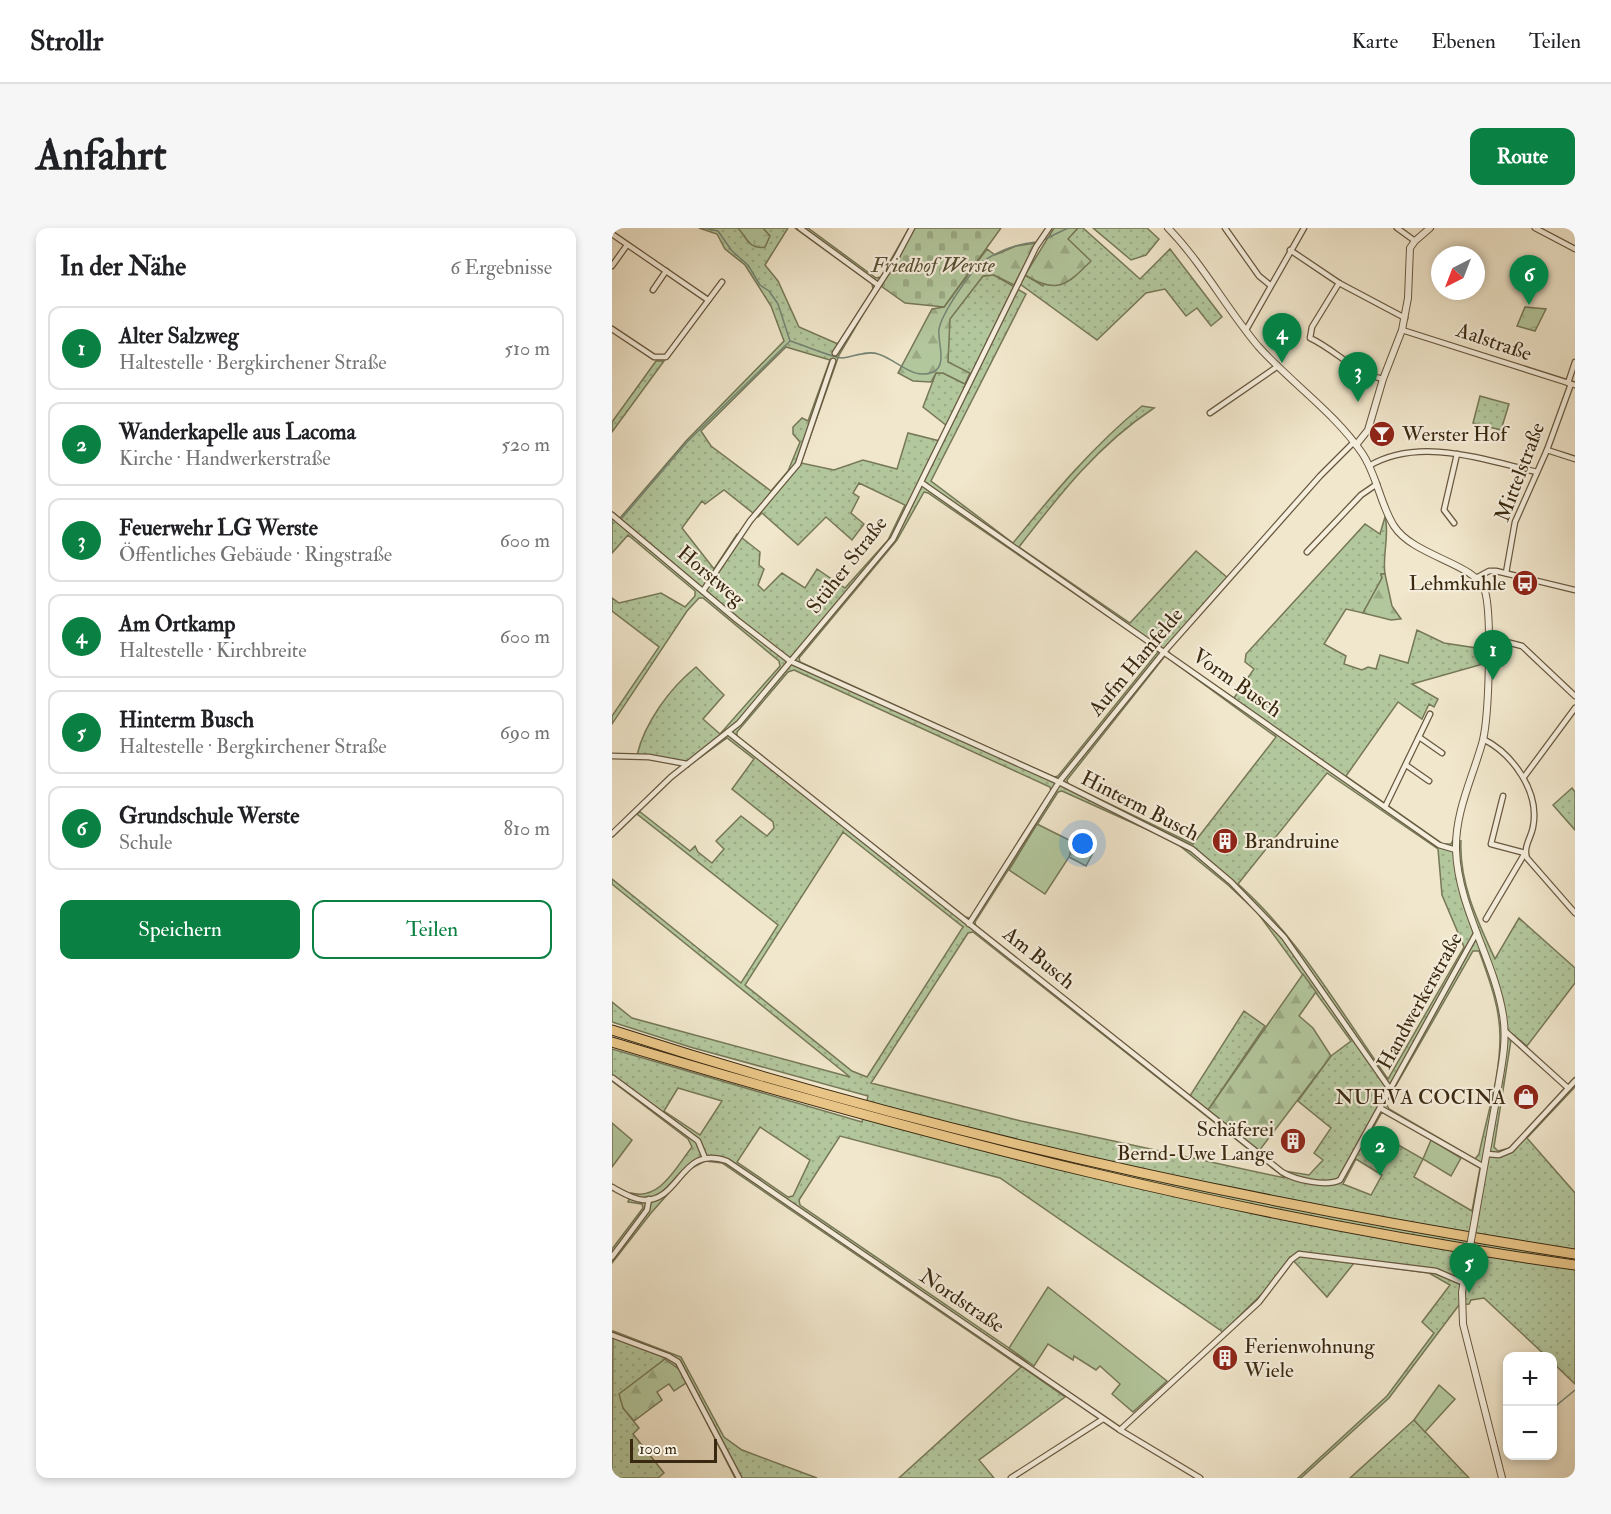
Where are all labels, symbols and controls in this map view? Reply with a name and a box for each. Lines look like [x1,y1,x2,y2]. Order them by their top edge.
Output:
text: Strollr [30,24,103,59]
text: Karte [1351,28,1398,55]
text: Ebenen [1431,28,1496,55]
text: Teilen [1529,28,1581,55]
button: Route [1470,128,1575,185]
text: Anfahrt [36,130,167,182]
north arrow [1431,246,1485,300]
text: In der Nähe [60,251,186,283]
park label: Friedhof Werste [870,252,996,279]
text: 6 Ergebnisse [450,255,552,280]
pin: 6 [1510,256,1548,305]
pin: 4 [1262,314,1302,363]
street label: Aalstraße [1452,316,1535,368]
text: Alter Salzweg [119,322,239,350]
text: 1 [78,336,85,361]
text: 510 m [504,336,550,361]
text: Haltestelle · Bergkirchener Straße [119,350,387,375]
pin: 3 [1338,352,1378,402]
text: Wanderkapelle aus Lacoma [119,418,356,446]
street label: Mittelstraße [1489,418,1551,525]
bar icon: Werster Hof [1367,419,1397,449]
place label: Werster Hof [1401,421,1510,448]
text: 2 [76,432,87,457]
text: 520 m [501,432,550,457]
text: Kirche · Handwerkerstraße [119,446,331,471]
street label: Stüher Straße [801,511,894,619]
text: Feuerwehr LG Werste [119,514,318,542]
text: 3 [78,528,85,553]
text: 600 m [500,528,550,553]
street label: Horstweg [671,540,751,613]
text: Öffentliches Gebäude · Ringstraße [119,542,392,567]
bus stop icon: Lehmkuhle [1510,568,1540,598]
place label: Lehmkuhle [1409,570,1506,597]
street label: Aufm Hamfelde [1082,602,1189,723]
text: Am Ortkamp [119,610,235,638]
text: 4 [76,624,87,649]
text: 600 m [500,624,550,649]
pin: 1 [1474,630,1512,680]
text: Haltestelle · Kirchbreite [119,638,307,663]
street label: Vorm Busch [1187,642,1287,724]
text: Hinterm Busch [119,706,254,734]
text: 5 [77,720,86,745]
text: 690 m [500,720,550,745]
text: Haltestelle · Bergkirchener Straße [119,734,387,759]
street label: Hinterm Busch [1076,765,1204,847]
text: Grundschule Werste [119,802,299,830]
text: 6 [76,816,87,841]
text: 810 m [504,816,550,841]
building icon: Brandruine [1210,826,1240,856]
place label: Brandruine [1244,828,1339,855]
your location [1068,829,1097,858]
text: Schule [119,830,172,855]
button: Speichern [60,900,300,959]
button: Teilen [312,900,552,959]
street label: Am Busch [997,920,1081,995]
street label: Handwerkerstraße [1371,927,1469,1074]
shop icon: NUEVA COCINA [1511,1082,1541,1112]
place label: NUEVA COCINA [1335,1084,1506,1111]
place label: Schäferei Bernd-Uwe Lange [1117,1116,1274,1167]
building icon: Schäferei Bernd-Uwe Lange [1278,1126,1308,1156]
pin: 2 [1360,1126,1400,1176]
pin: 5 [1450,1244,1488,1293]
street label: Nordstraße [914,1263,1010,1339]
place label: Ferienwohnung Wiele [1243,1333,1375,1384]
building icon: Ferienwohnung Wiele [1210,1343,1240,1373]
map controls [1503,1352,1557,1460]
button: + [1503,1352,1557,1406]
button: − [1503,1406,1557,1460]
scale bar [630,1436,717,1464]
text: 100 m [639,1439,677,1459]

